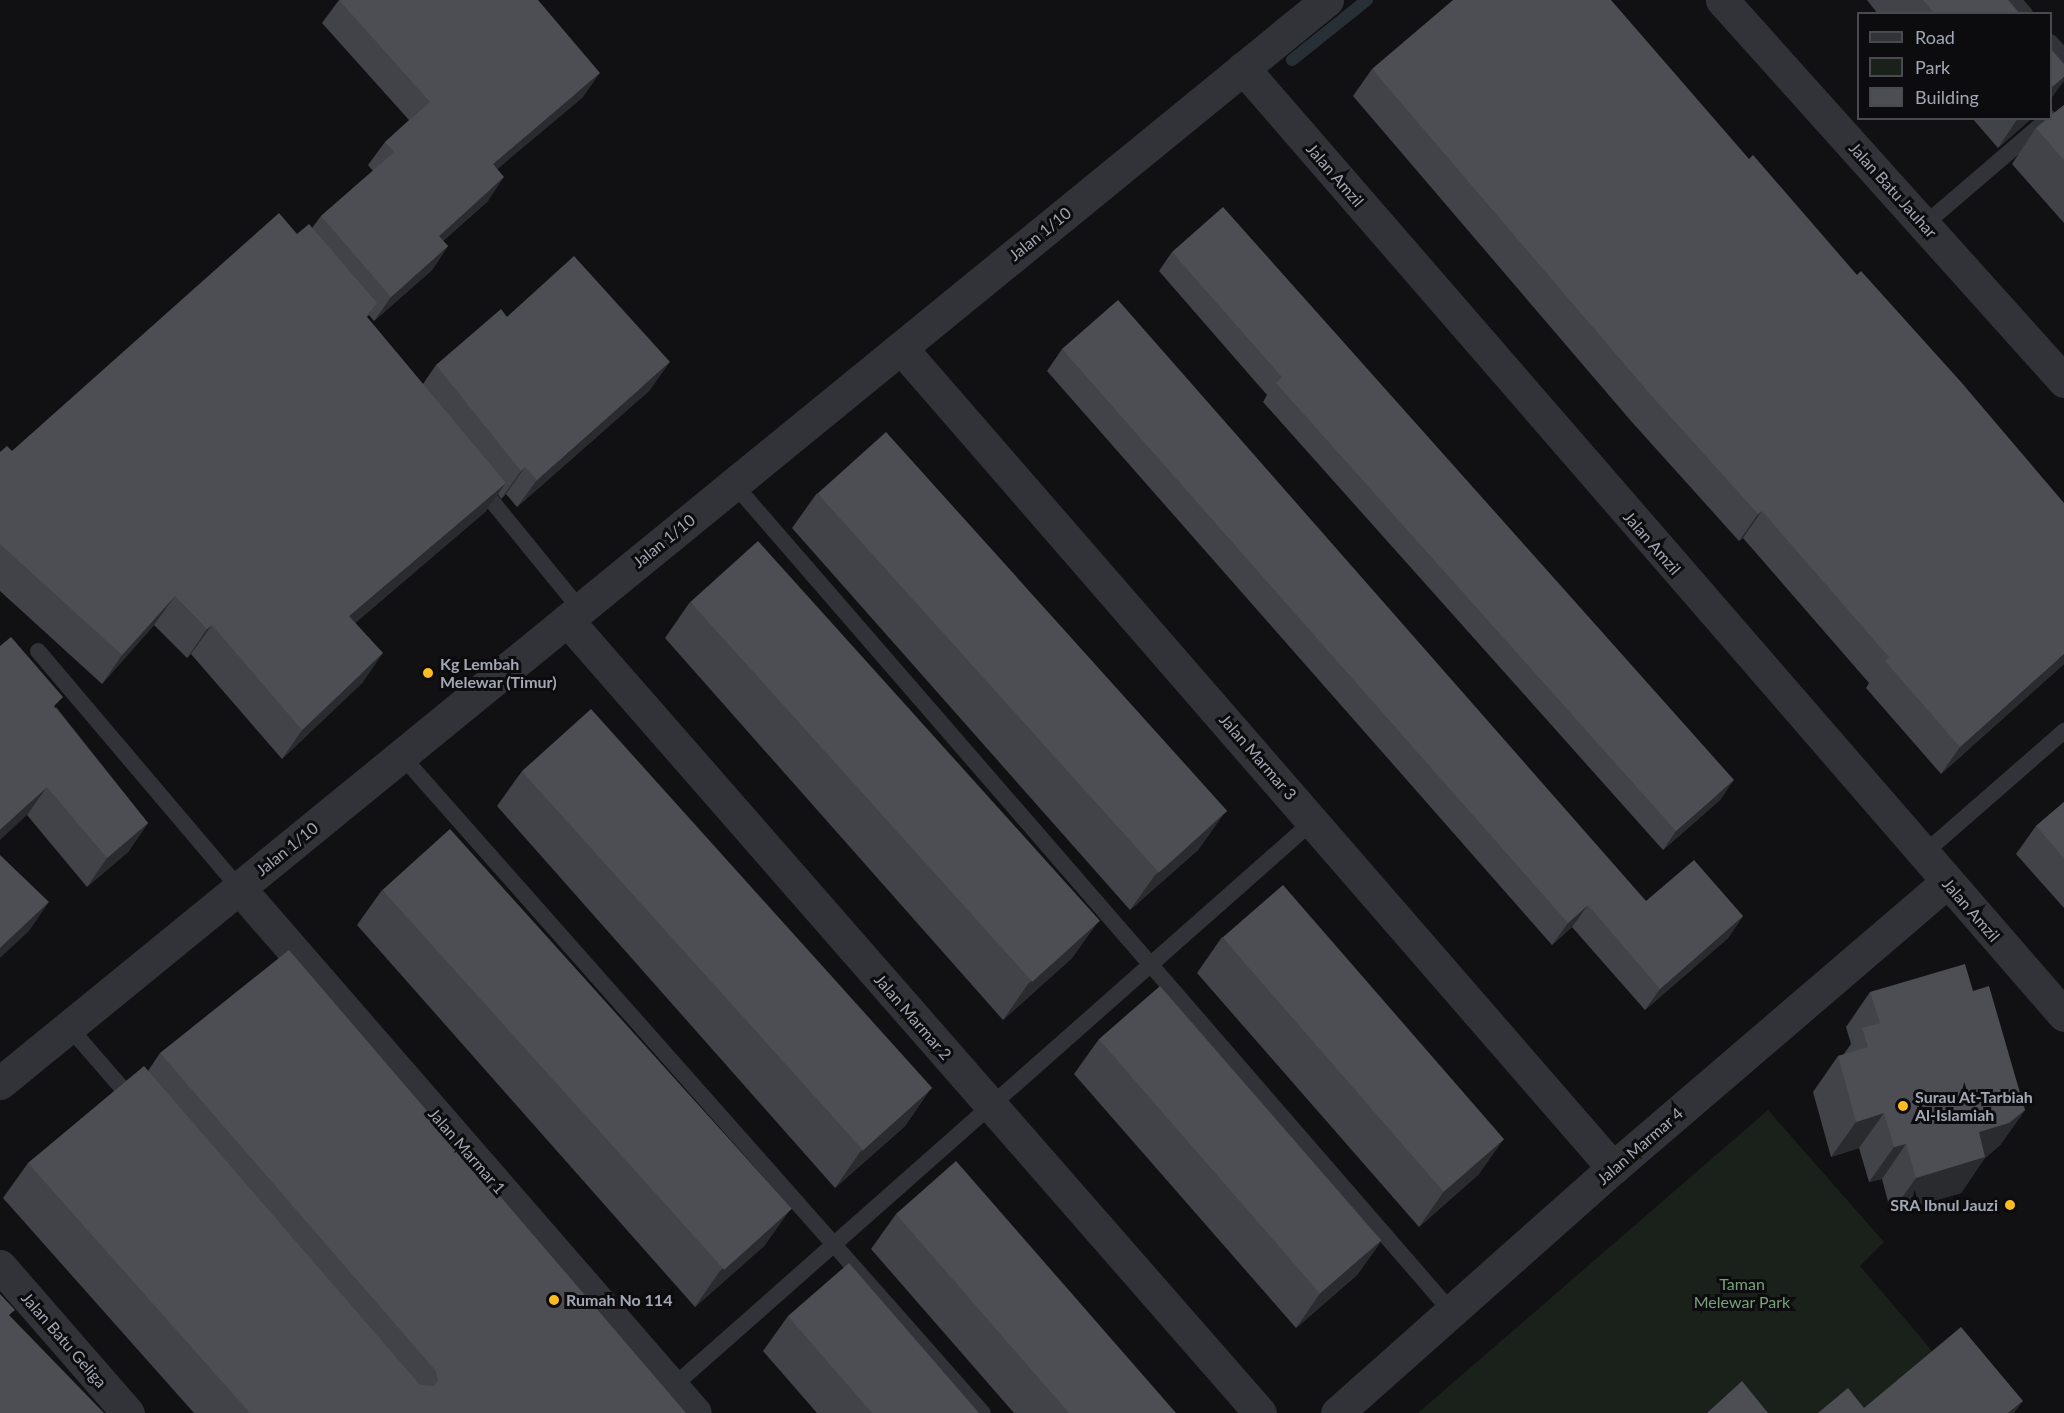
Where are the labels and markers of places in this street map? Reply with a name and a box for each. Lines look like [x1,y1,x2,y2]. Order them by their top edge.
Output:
place label: Kg Lembah Melewar (Timur) [440,654,557,692]
marker: Kg Lembah Melewar (Timur) [421,666,435,680]
place label: Surau At-Tarbiah Al-Islamiah [1915,1087,2033,1125]
marker: Surau At-Tarbiah Al-Islamiah [1896,1099,1910,1113]
place label: SRA Ibnul Jauzi [1889,1195,1998,1215]
marker: SRA Ibnul Jauzi [2003,1198,2017,1212]
place label: Rumah No 114 [566,1290,672,1310]
marker: Rumah No 114 [547,1293,561,1307]

